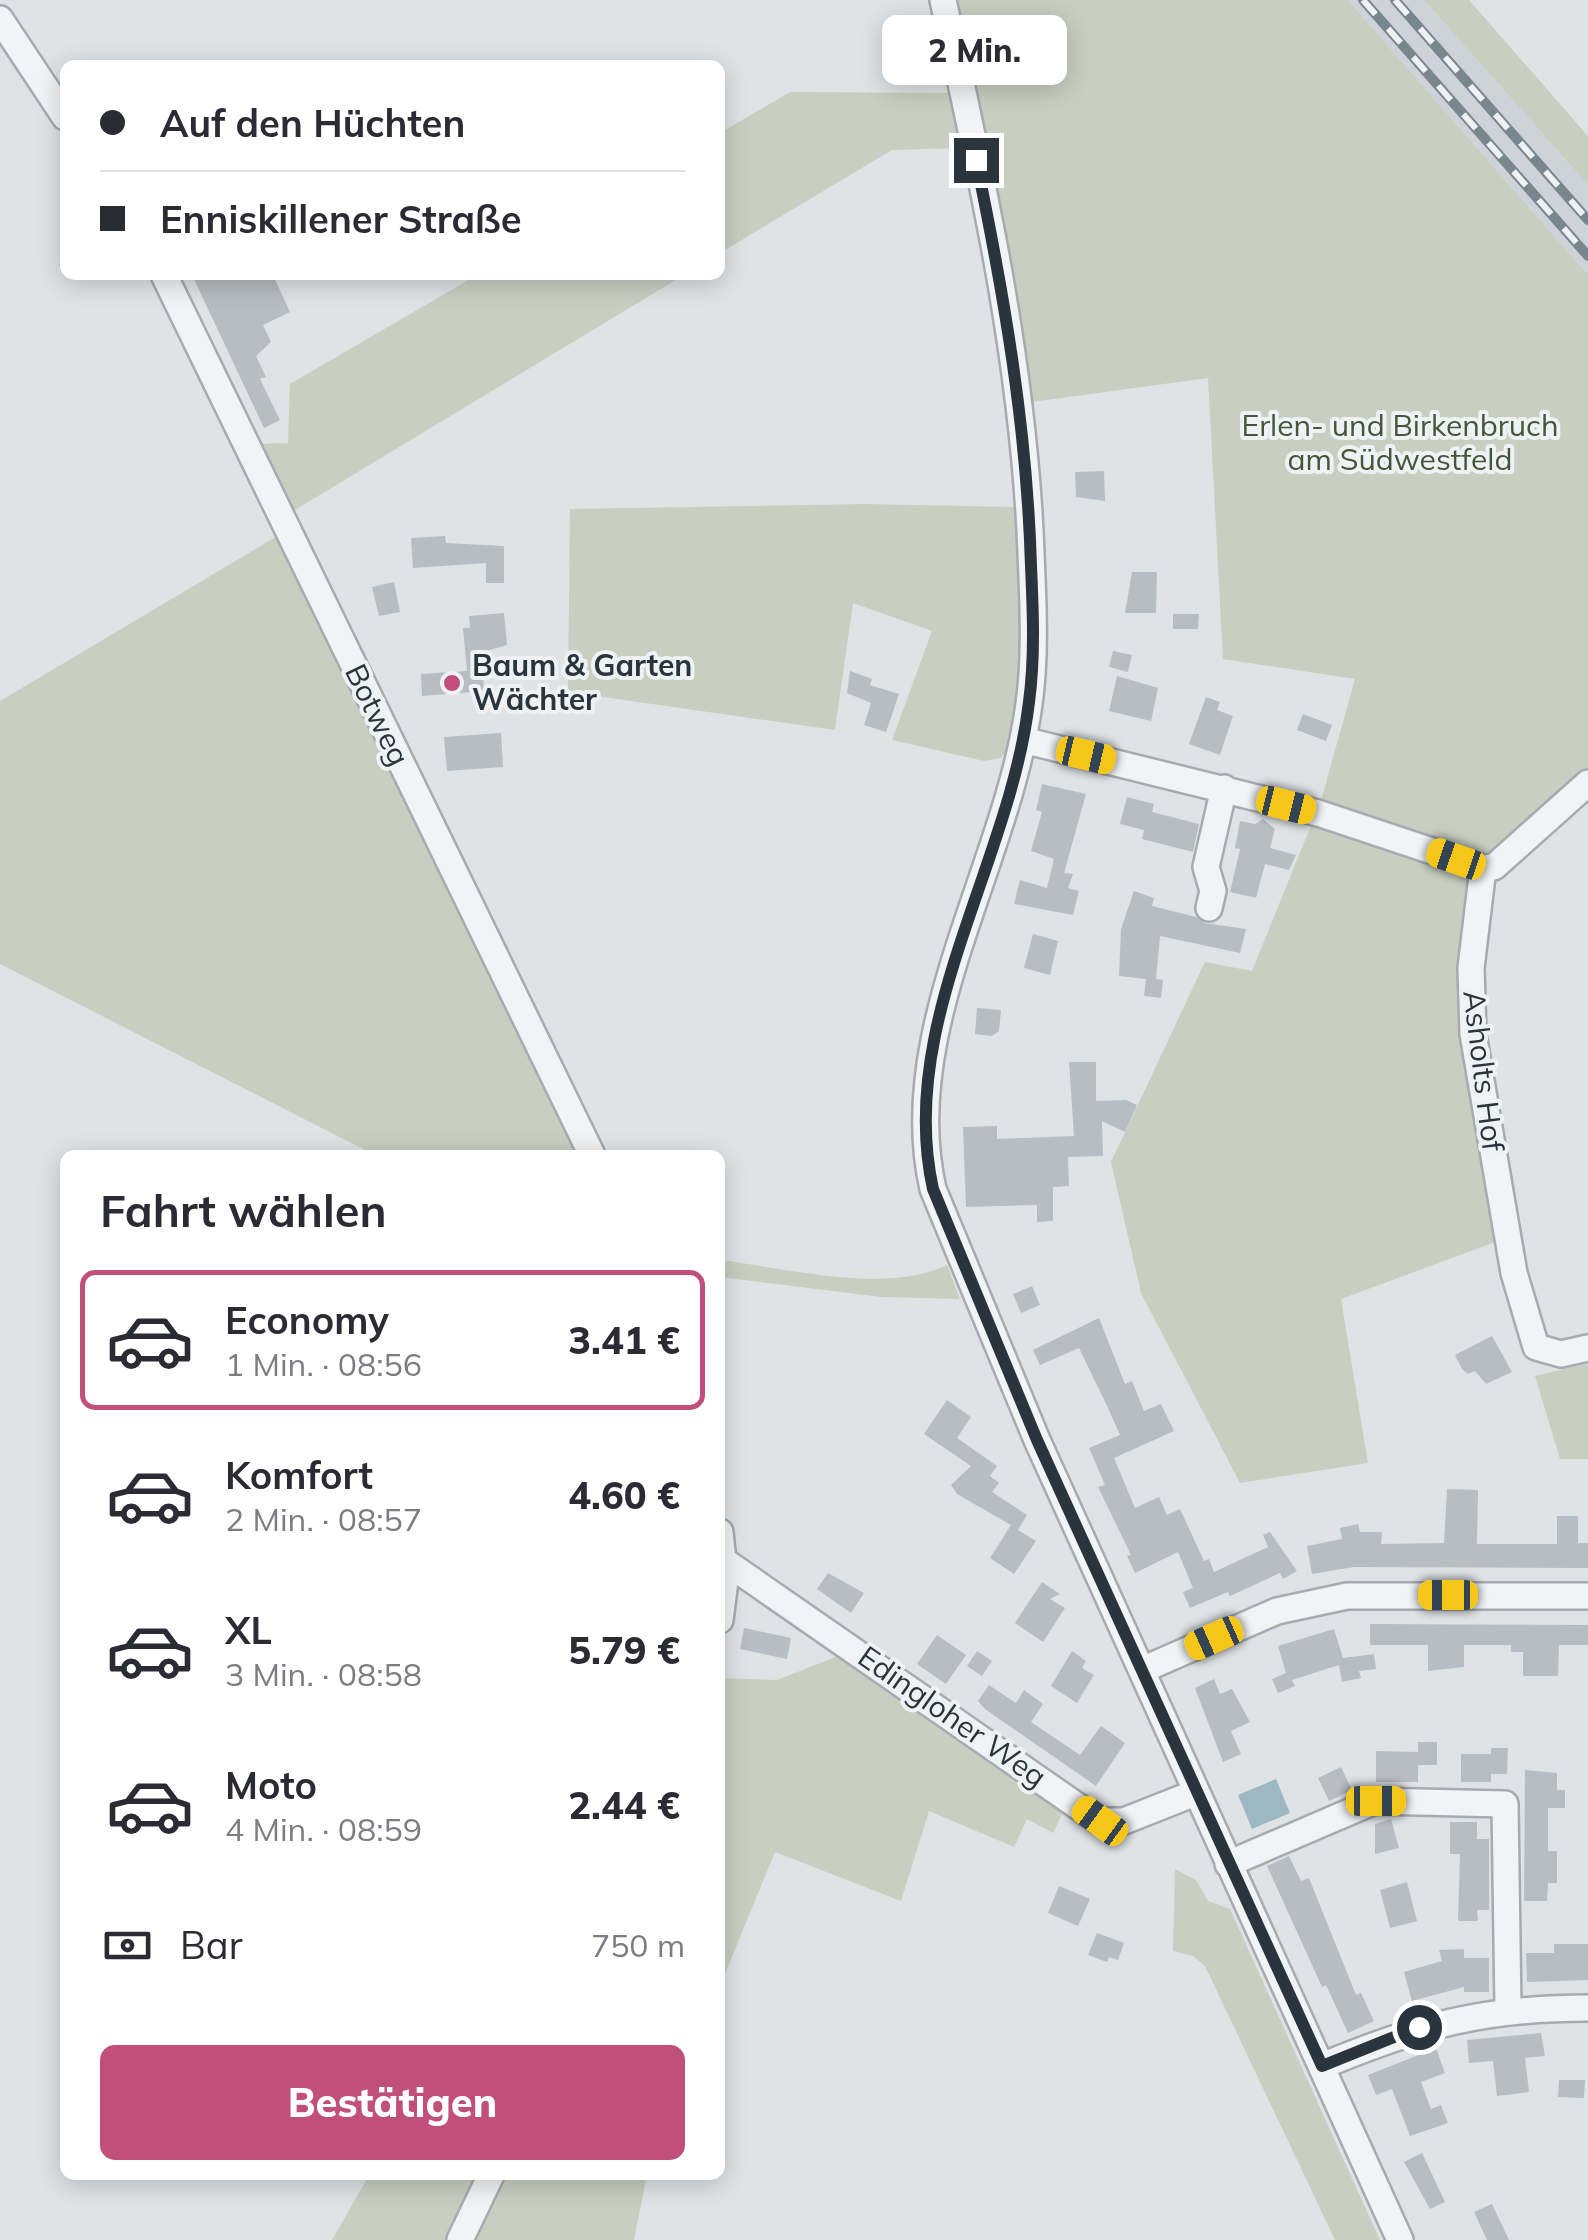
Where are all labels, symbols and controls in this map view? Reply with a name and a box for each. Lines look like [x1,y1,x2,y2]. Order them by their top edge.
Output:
callout: 2 Min. [884,15,1068,85]
text: 2 Min. [928,30,1021,70]
text: Auf den Hüchten [160,99,465,147]
route end [954,138,999,183]
text: Enniskillener Straße [160,195,522,243]
park label: Erlen- und Birkenbruch am Südwestfeld [1242,406,1559,478]
place label: Baum & Garten Wächter [472,646,692,718]
street label: Botweg [337,658,419,772]
marker: Baum & Garten Wächter [441,672,463,694]
car [1053,734,1119,776]
car [1253,783,1319,827]
car [1423,835,1489,883]
street label: Asholts Hof [1455,988,1513,1154]
text: Fahrt wählen [100,1182,387,1238]
icon: car [105,1295,195,1385]
text: Economy [225,1296,389,1344]
text: 3.41 € [568,1316,680,1364]
text: 1 Min. · 08:56 [225,1344,422,1384]
icon: car [105,1450,195,1540]
text: Komfort [225,1451,373,1499]
text: 4.60 € [568,1471,680,1519]
text: 2 Min. · 08:57 [225,1499,422,1539]
car [1418,1580,1478,1610]
icon: car [105,1605,195,1695]
text: XL [225,1606,272,1654]
car [1180,1612,1248,1664]
text: 5.79 € [568,1626,680,1674]
street label: Edingloher Weg [851,1637,1054,1795]
text: 3 Min. · 08:58 [225,1654,422,1694]
icon: car [105,1760,195,1850]
text: Moto [225,1761,317,1809]
text: 2.44 € [568,1781,680,1829]
car [1346,1786,1406,1816]
car [1067,1791,1133,1851]
text: 4 Min. · 08:59 [225,1809,422,1849]
icon: cash [100,1918,155,1973]
text: Bar [180,1921,242,1969]
text: 750 m [591,1925,685,1965]
route start [1397,2005,1442,2050]
button: Bestätigen [100,2045,685,2160]

